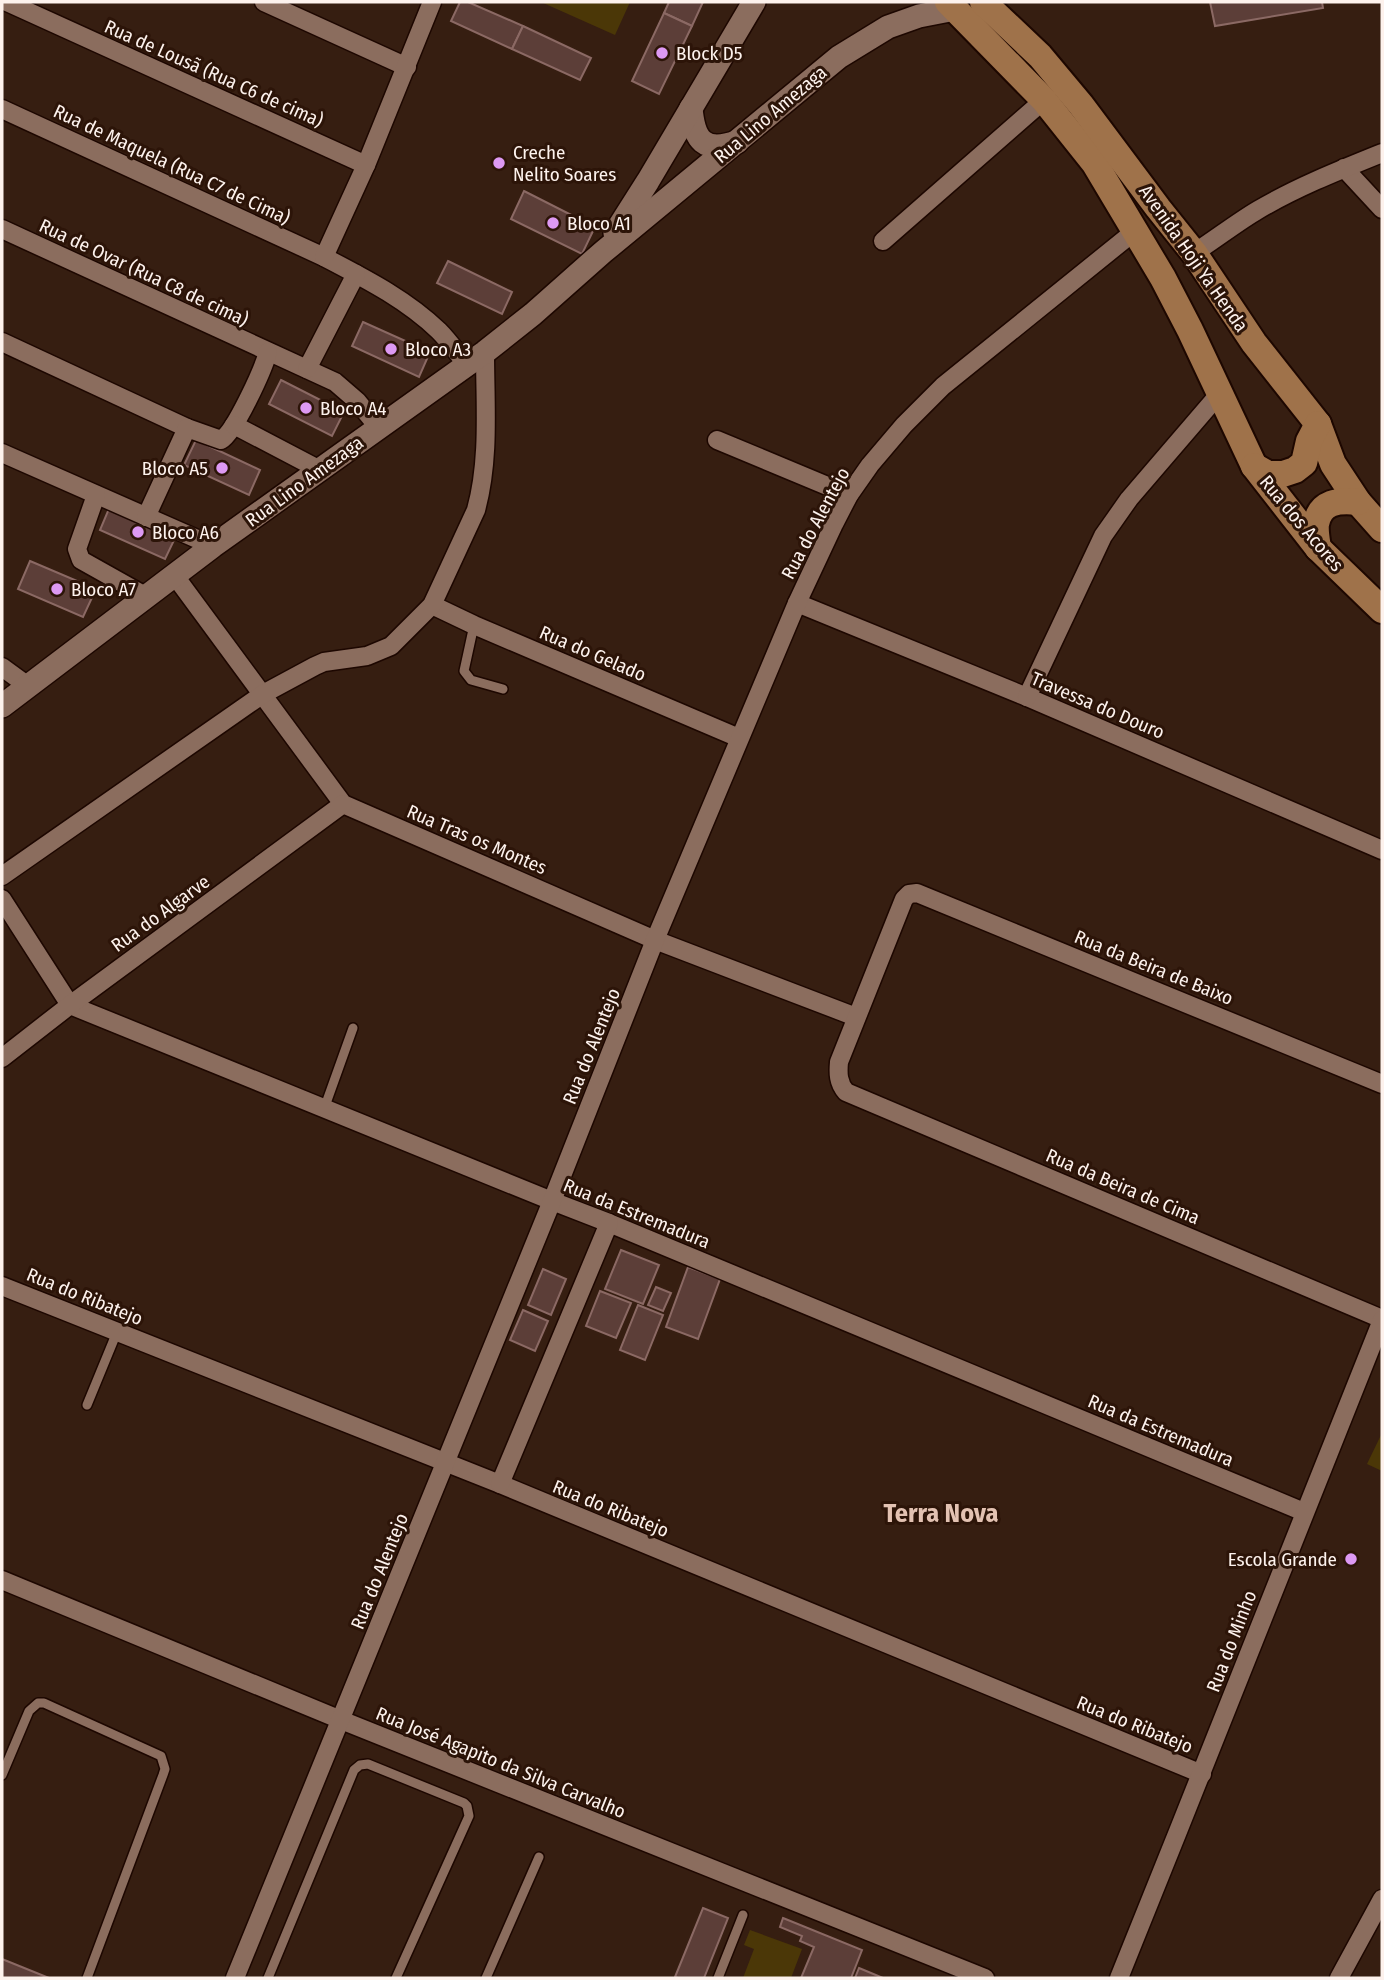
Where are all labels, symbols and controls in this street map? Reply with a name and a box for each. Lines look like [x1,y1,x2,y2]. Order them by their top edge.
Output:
street label: Rua de Lousã (Rua C6 de cima) [101,15,327,132]
place label: Block D5 [676,42,743,65]
marker: Block D5 [654,45,670,61]
street label: Rua Lino Amezaga [709,61,831,168]
street label: Rua de Maquela (Rua C7 de Cima) [50,99,294,229]
place label: Creche Nelito Soares [513,141,616,186]
marker: Creche Nelito Soares [491,155,507,171]
street label: Avenida Hoji Ya Henda [1134,180,1253,336]
place label: Bloco A1 [567,212,631,235]
street label: Rua de Ovar (Rua C8 de cima) [36,214,252,331]
marker: Bloco A1 [545,215,561,231]
place label: Bloco A3 [405,338,471,361]
marker: Bloco A3 [383,341,399,357]
place label: Bloco A4 [320,397,386,420]
marker: Bloco A4 [298,400,314,416]
street label: Rua Lino Amezaga [241,431,368,532]
place label: Bloco A5 [142,457,208,480]
marker: Bloco A5 [214,460,230,476]
street label: Rua do Alentejo [776,463,854,583]
street label: Rua dos Acores [1255,471,1348,576]
place label: Bloco A6 [152,521,219,544]
marker: Bloco A6 [130,524,146,540]
place label: Bloco A7 [71,578,136,601]
marker: Bloco A7 [49,581,65,597]
street label: Rua do Gelado [536,621,649,686]
street label: Travessa do Douro [1028,667,1168,744]
street label: Rua Tras os Montes [403,800,550,879]
street label: Rua do Algarve [107,870,214,957]
street label: Rua da Beira de Baixo [1071,925,1237,1010]
street label: Rua do Alentejo [558,985,625,1108]
street label: Rua da Beira de Cima [1042,1144,1203,1229]
street label: Rua da Estremadura [560,1174,713,1253]
street label: Rua do Ribatejo [23,1263,146,1330]
street label: Rua da Estremadura [1084,1389,1237,1472]
street label: Rua do Ribatejo [549,1475,672,1542]
district label: Terra Nova [884,1498,999,1529]
street label: Rua do Alentejo [346,1510,413,1633]
place label: Escola Grande [1228,1548,1337,1571]
marker: Escola Grande [1343,1551,1359,1567]
street label: Rua do Minho [1202,1587,1261,1695]
street label: Rua do Ribatejo [1073,1691,1196,1758]
street label: Rua José Agapito da Silva Carvalho [373,1702,629,1823]

